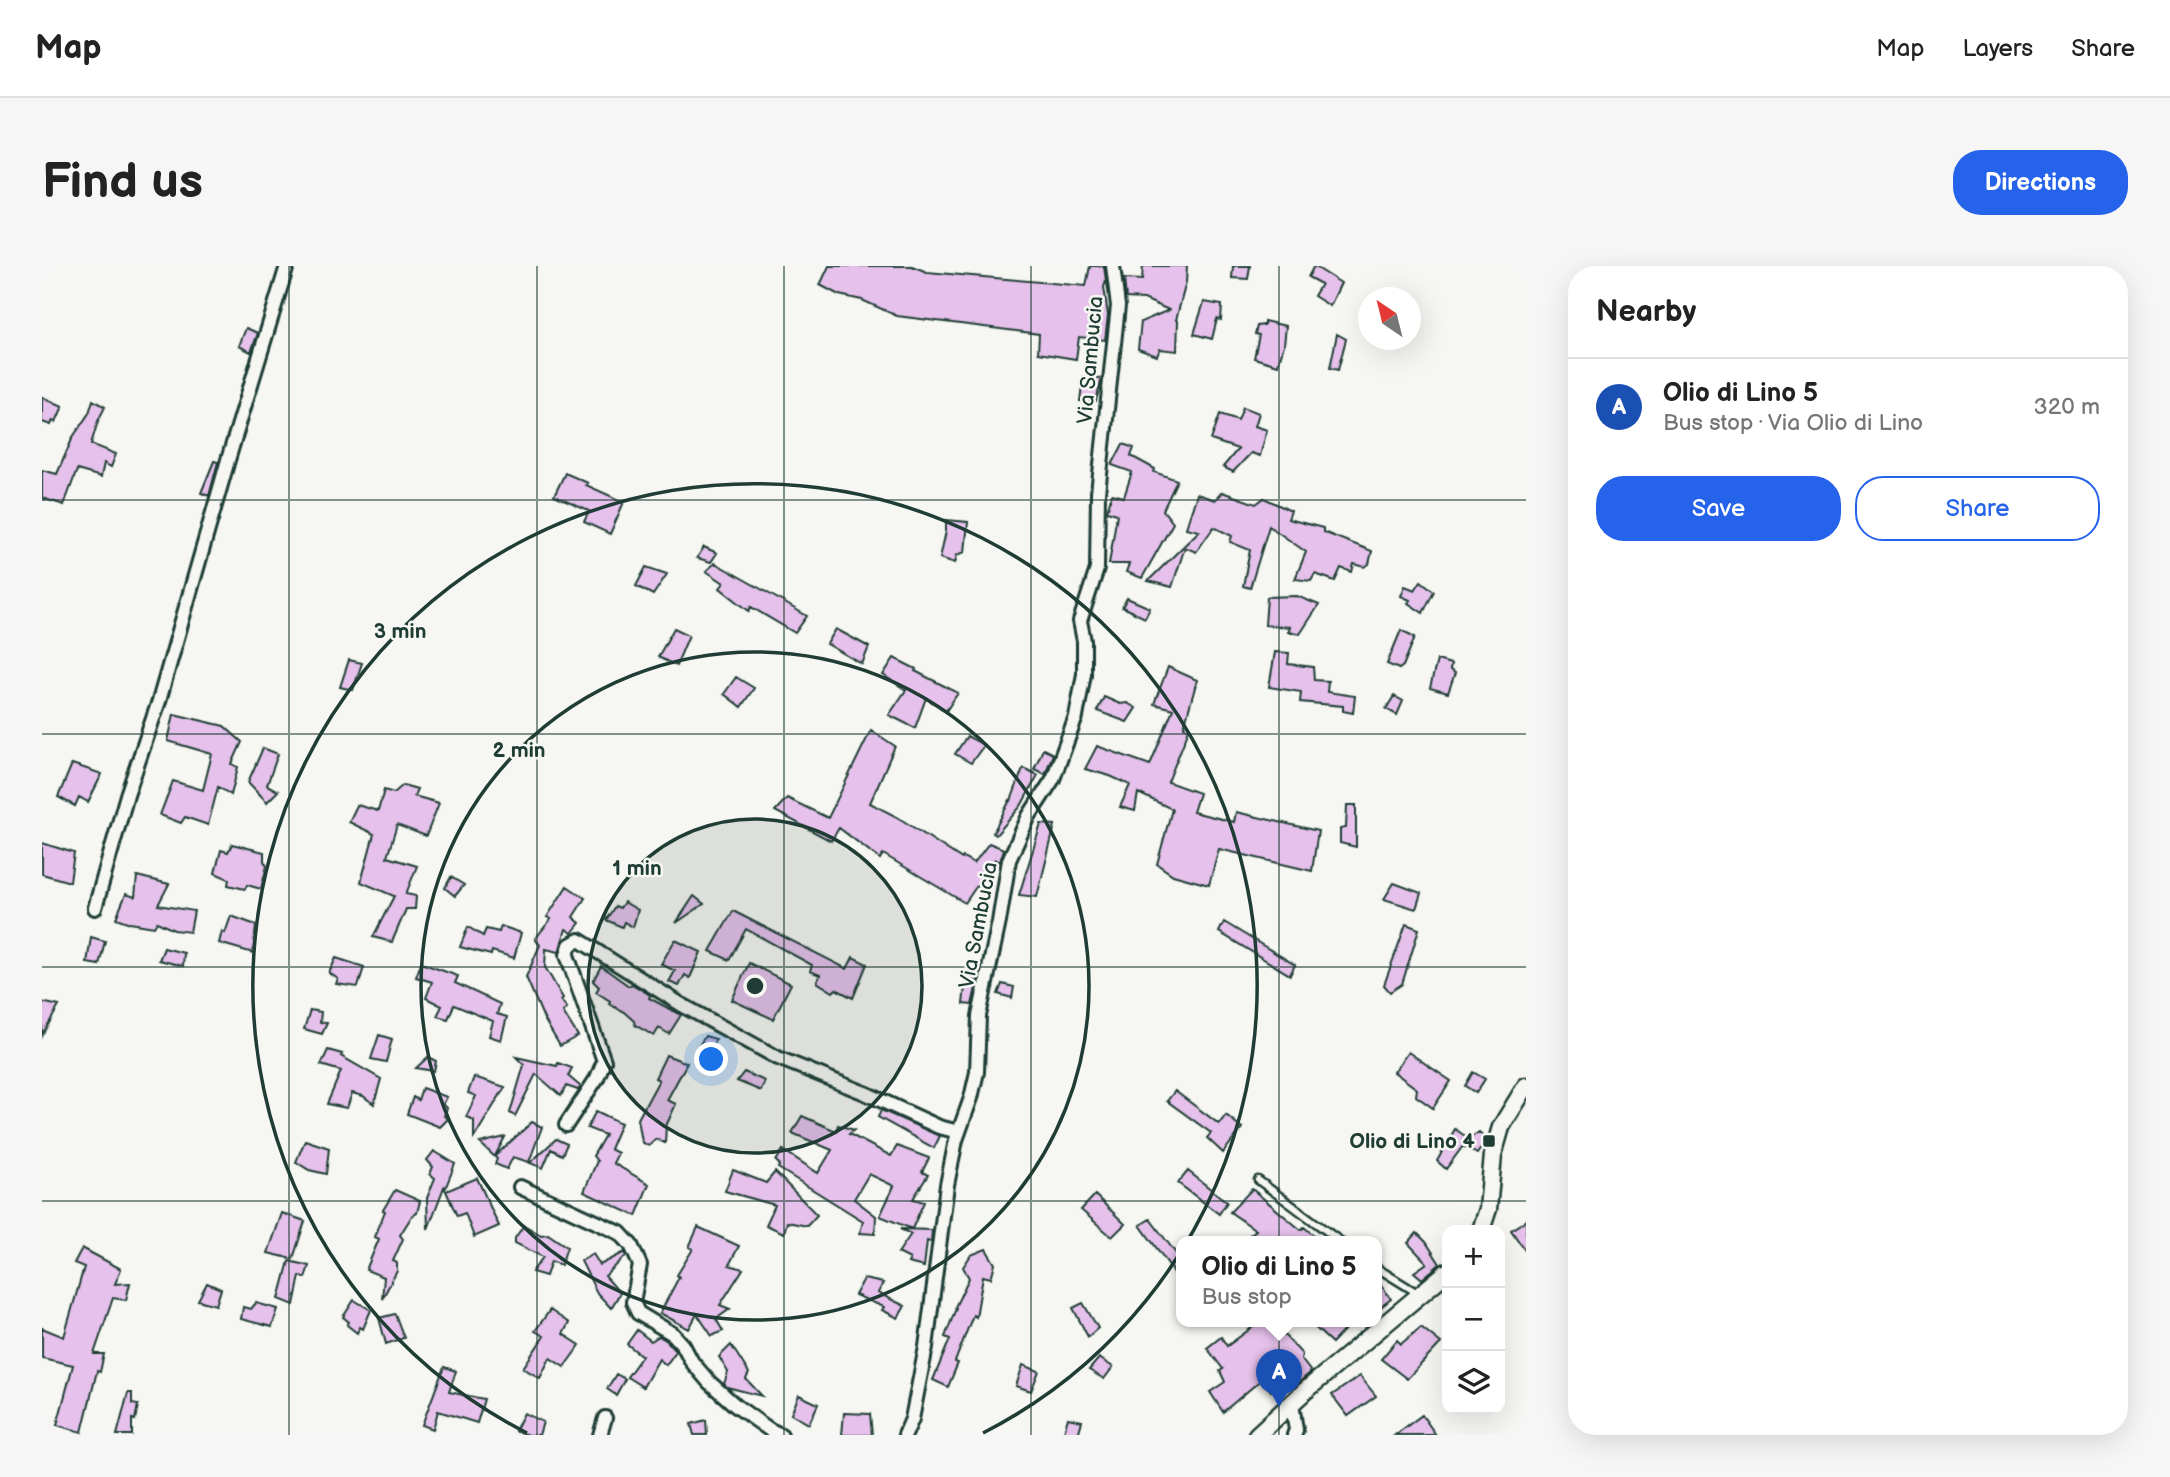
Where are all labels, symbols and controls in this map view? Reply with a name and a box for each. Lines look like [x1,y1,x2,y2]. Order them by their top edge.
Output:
text: Map [35,28,101,68]
text: Map [1876,34,1924,63]
text: Layers [1962,34,2033,63]
text: Share [2071,34,2135,63]
button: Directions [1953,150,2128,215]
text: Find us [42,153,203,212]
north arrow [1358,287,1421,350]
text: Nearby [1596,294,1696,330]
street label: Via Sambucia [1072,295,1109,425]
text: Olio di Lino 5 [1663,378,1818,409]
text: A [1612,393,1626,421]
text: 320 m [2034,393,2100,421]
text: Bus stop · Via Olio di Lino [1663,409,1923,437]
button: Save [1596,476,1841,541]
button: Share [1855,476,2100,541]
text: 3 min [374,619,426,644]
text: 2 min [492,738,546,763]
text: 1 min [612,856,662,881]
street label: Via Sambucia [954,860,1003,991]
centre of rings [743,974,767,998]
your location [694,1042,728,1076]
place label: Olio di Lino 4 [1350,1129,1476,1154]
marker: Olio di Lino 4 [1481,1133,1497,1149]
map controls [1442,1225,1505,1414]
button: + [1442,1225,1505,1288]
popup [1176,1236,1382,1327]
text: Olio di Lino 5 [1201,1252,1357,1283]
text: Bus stop [1201,1283,1292,1311]
button: − [1442,1288,1505,1351]
pin: A [1256,1349,1302,1407]
button: layers [1442,1351,1505,1414]

